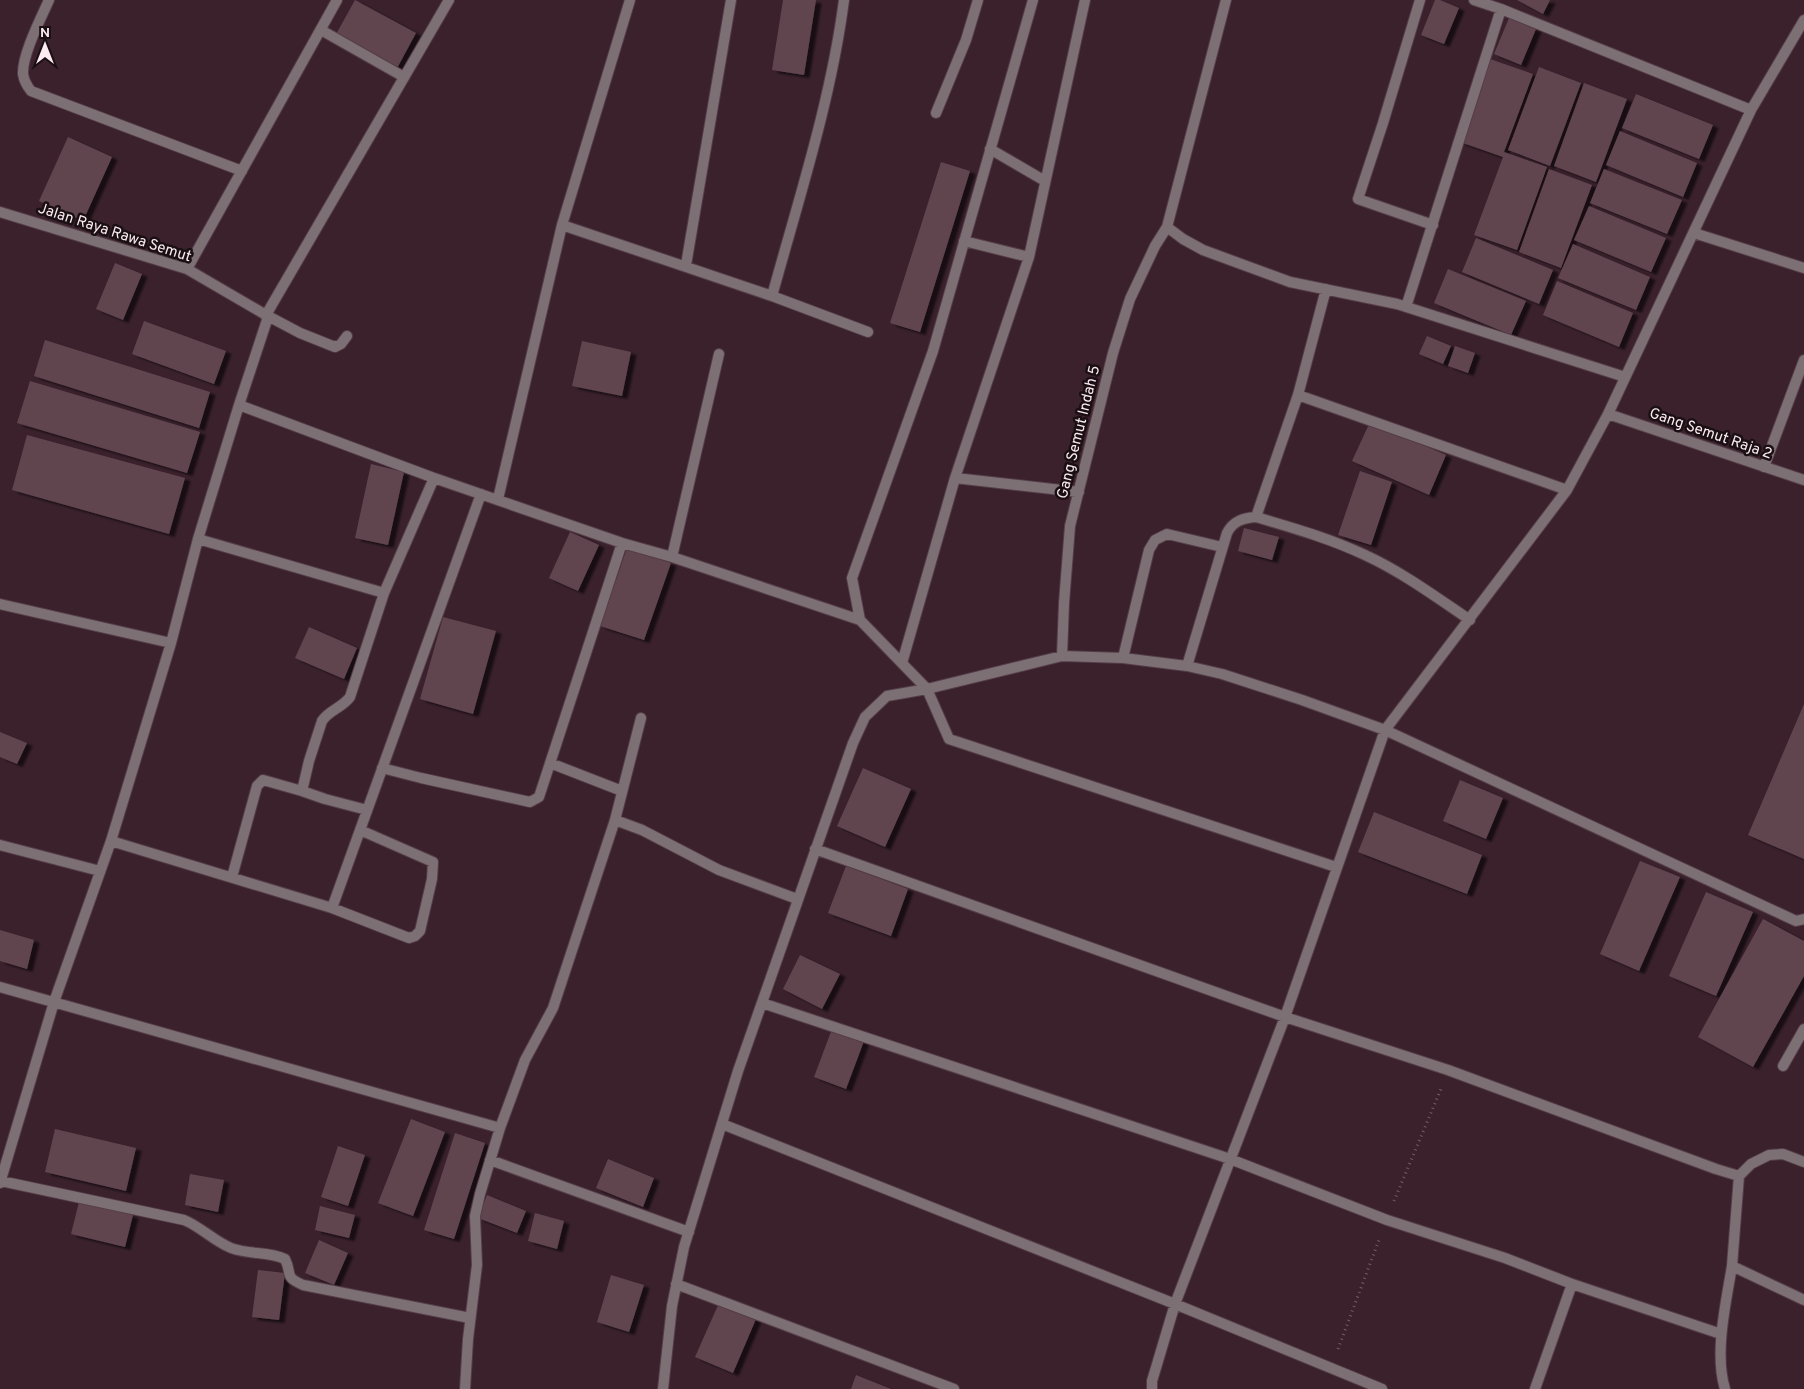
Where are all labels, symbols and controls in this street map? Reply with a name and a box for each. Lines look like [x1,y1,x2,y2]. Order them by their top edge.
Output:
north arrow [20,20,70,70]
text: N [40,25,50,42]
street label: Jalan Raya Rawa Semut [35,200,194,267]
street label: Gang Semut Indah 5 [1054,364,1105,501]
street label: Gang Semut Raja 2 [1646,404,1775,464]

